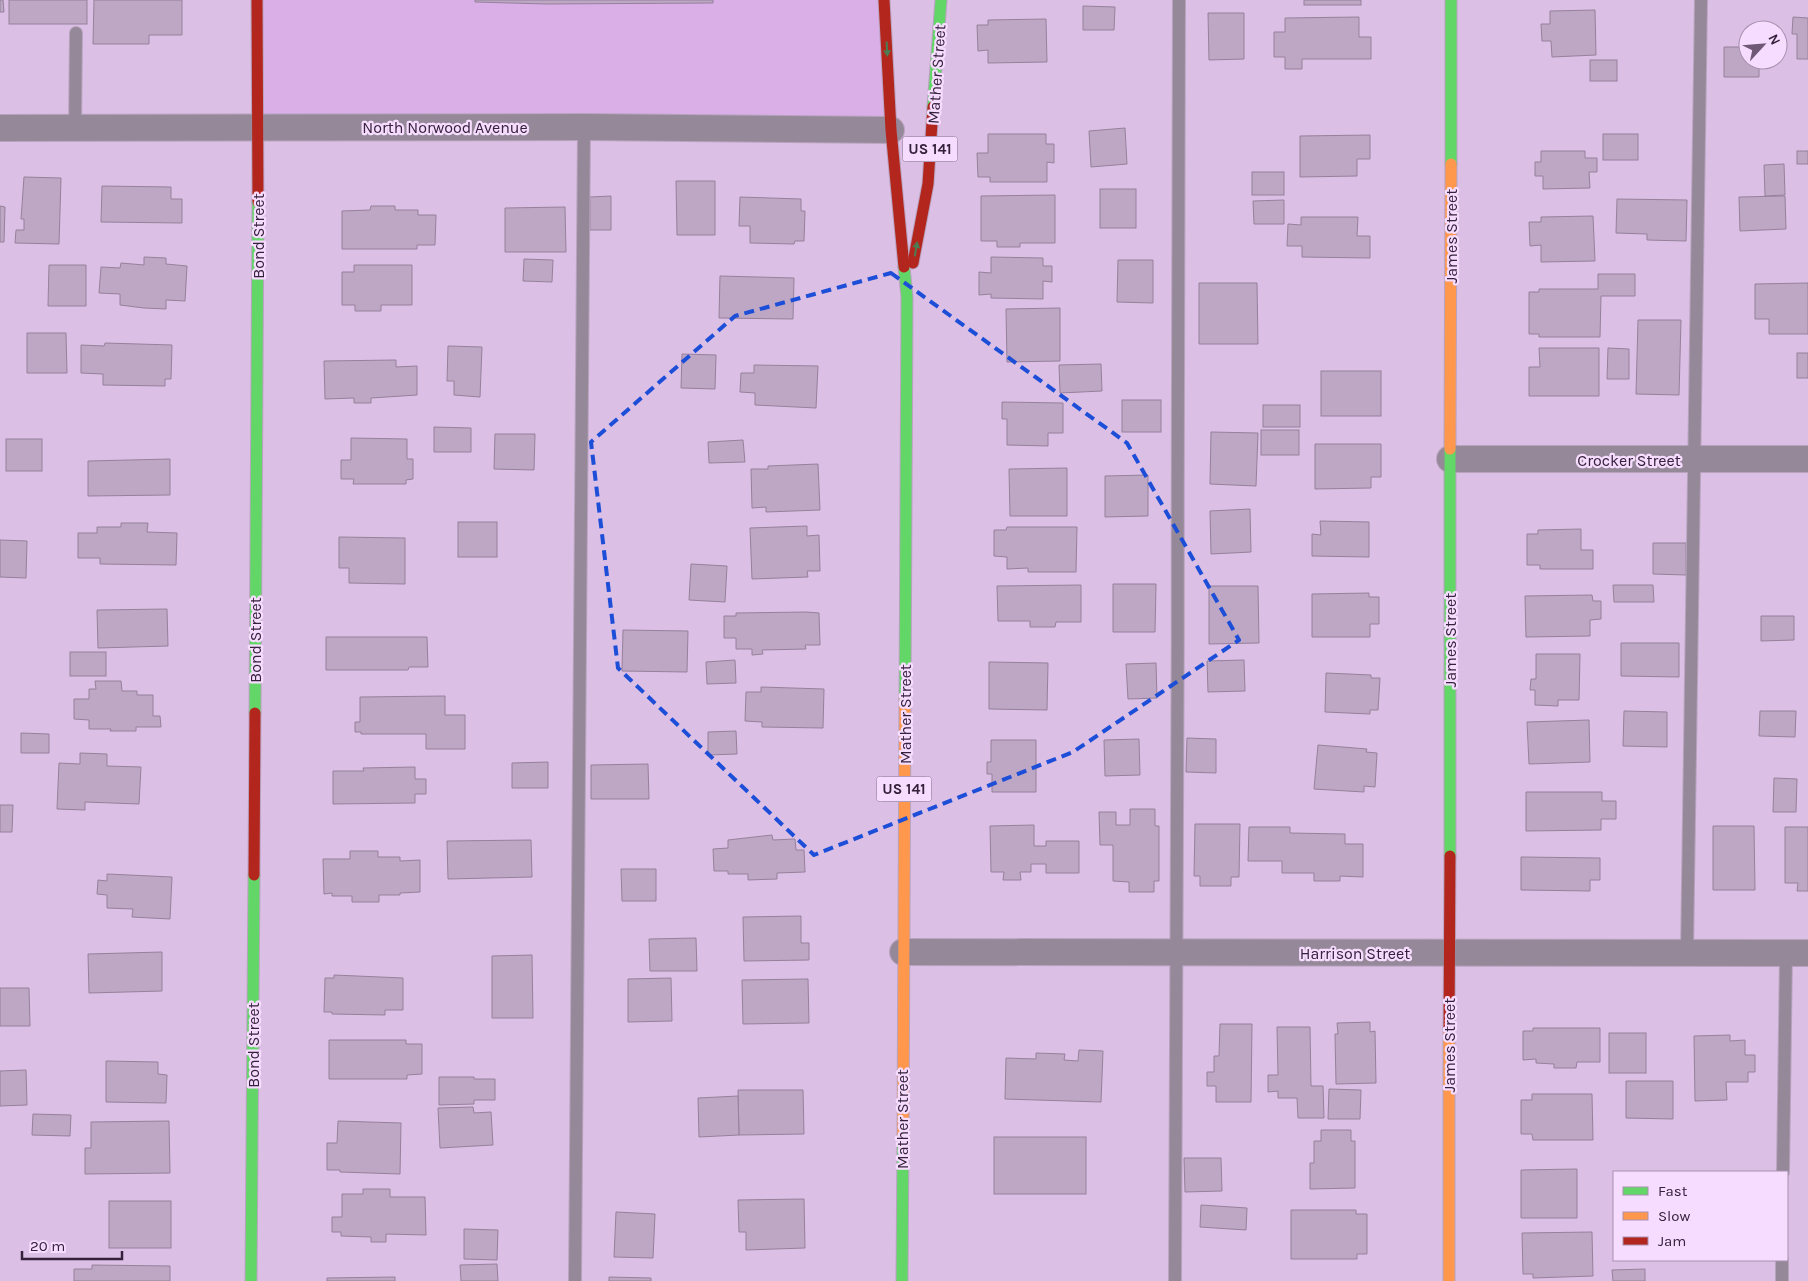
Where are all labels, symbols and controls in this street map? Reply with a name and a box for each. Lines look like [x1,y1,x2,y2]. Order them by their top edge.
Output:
north arrow [1738,20,1788,70]
street label: Mather Street [924,24,949,124]
text: N [1764,31,1784,48]
one-way arrow [883,41,891,57]
street label: North Norwood Avenue [362,118,528,137]
road number: US 141 [902,136,958,162]
street label: James Street [1442,189,1461,283]
street label: Bond Street [249,193,268,279]
one-way arrow [912,241,920,256]
street label: Crocker Street [1577,451,1681,470]
street label: James Street [1441,593,1460,687]
street label: Bond Street [246,597,265,683]
street label: Mather Street [896,664,915,764]
road number: US 141 [876,776,932,802]
street label: Harrison Street [1300,944,1410,963]
street label: James Street [1440,998,1459,1092]
street label: Bond Street [244,1002,263,1088]
street label: Mather Street [893,1069,912,1169]
legend [1613,1171,1788,1261]
text: Fast [1658,1182,1688,1200]
text: Slow [1658,1207,1690,1225]
scale bar [22,1228,122,1260]
text: Jam [1658,1232,1686,1250]
text: 20 m [30,1237,65,1255]

